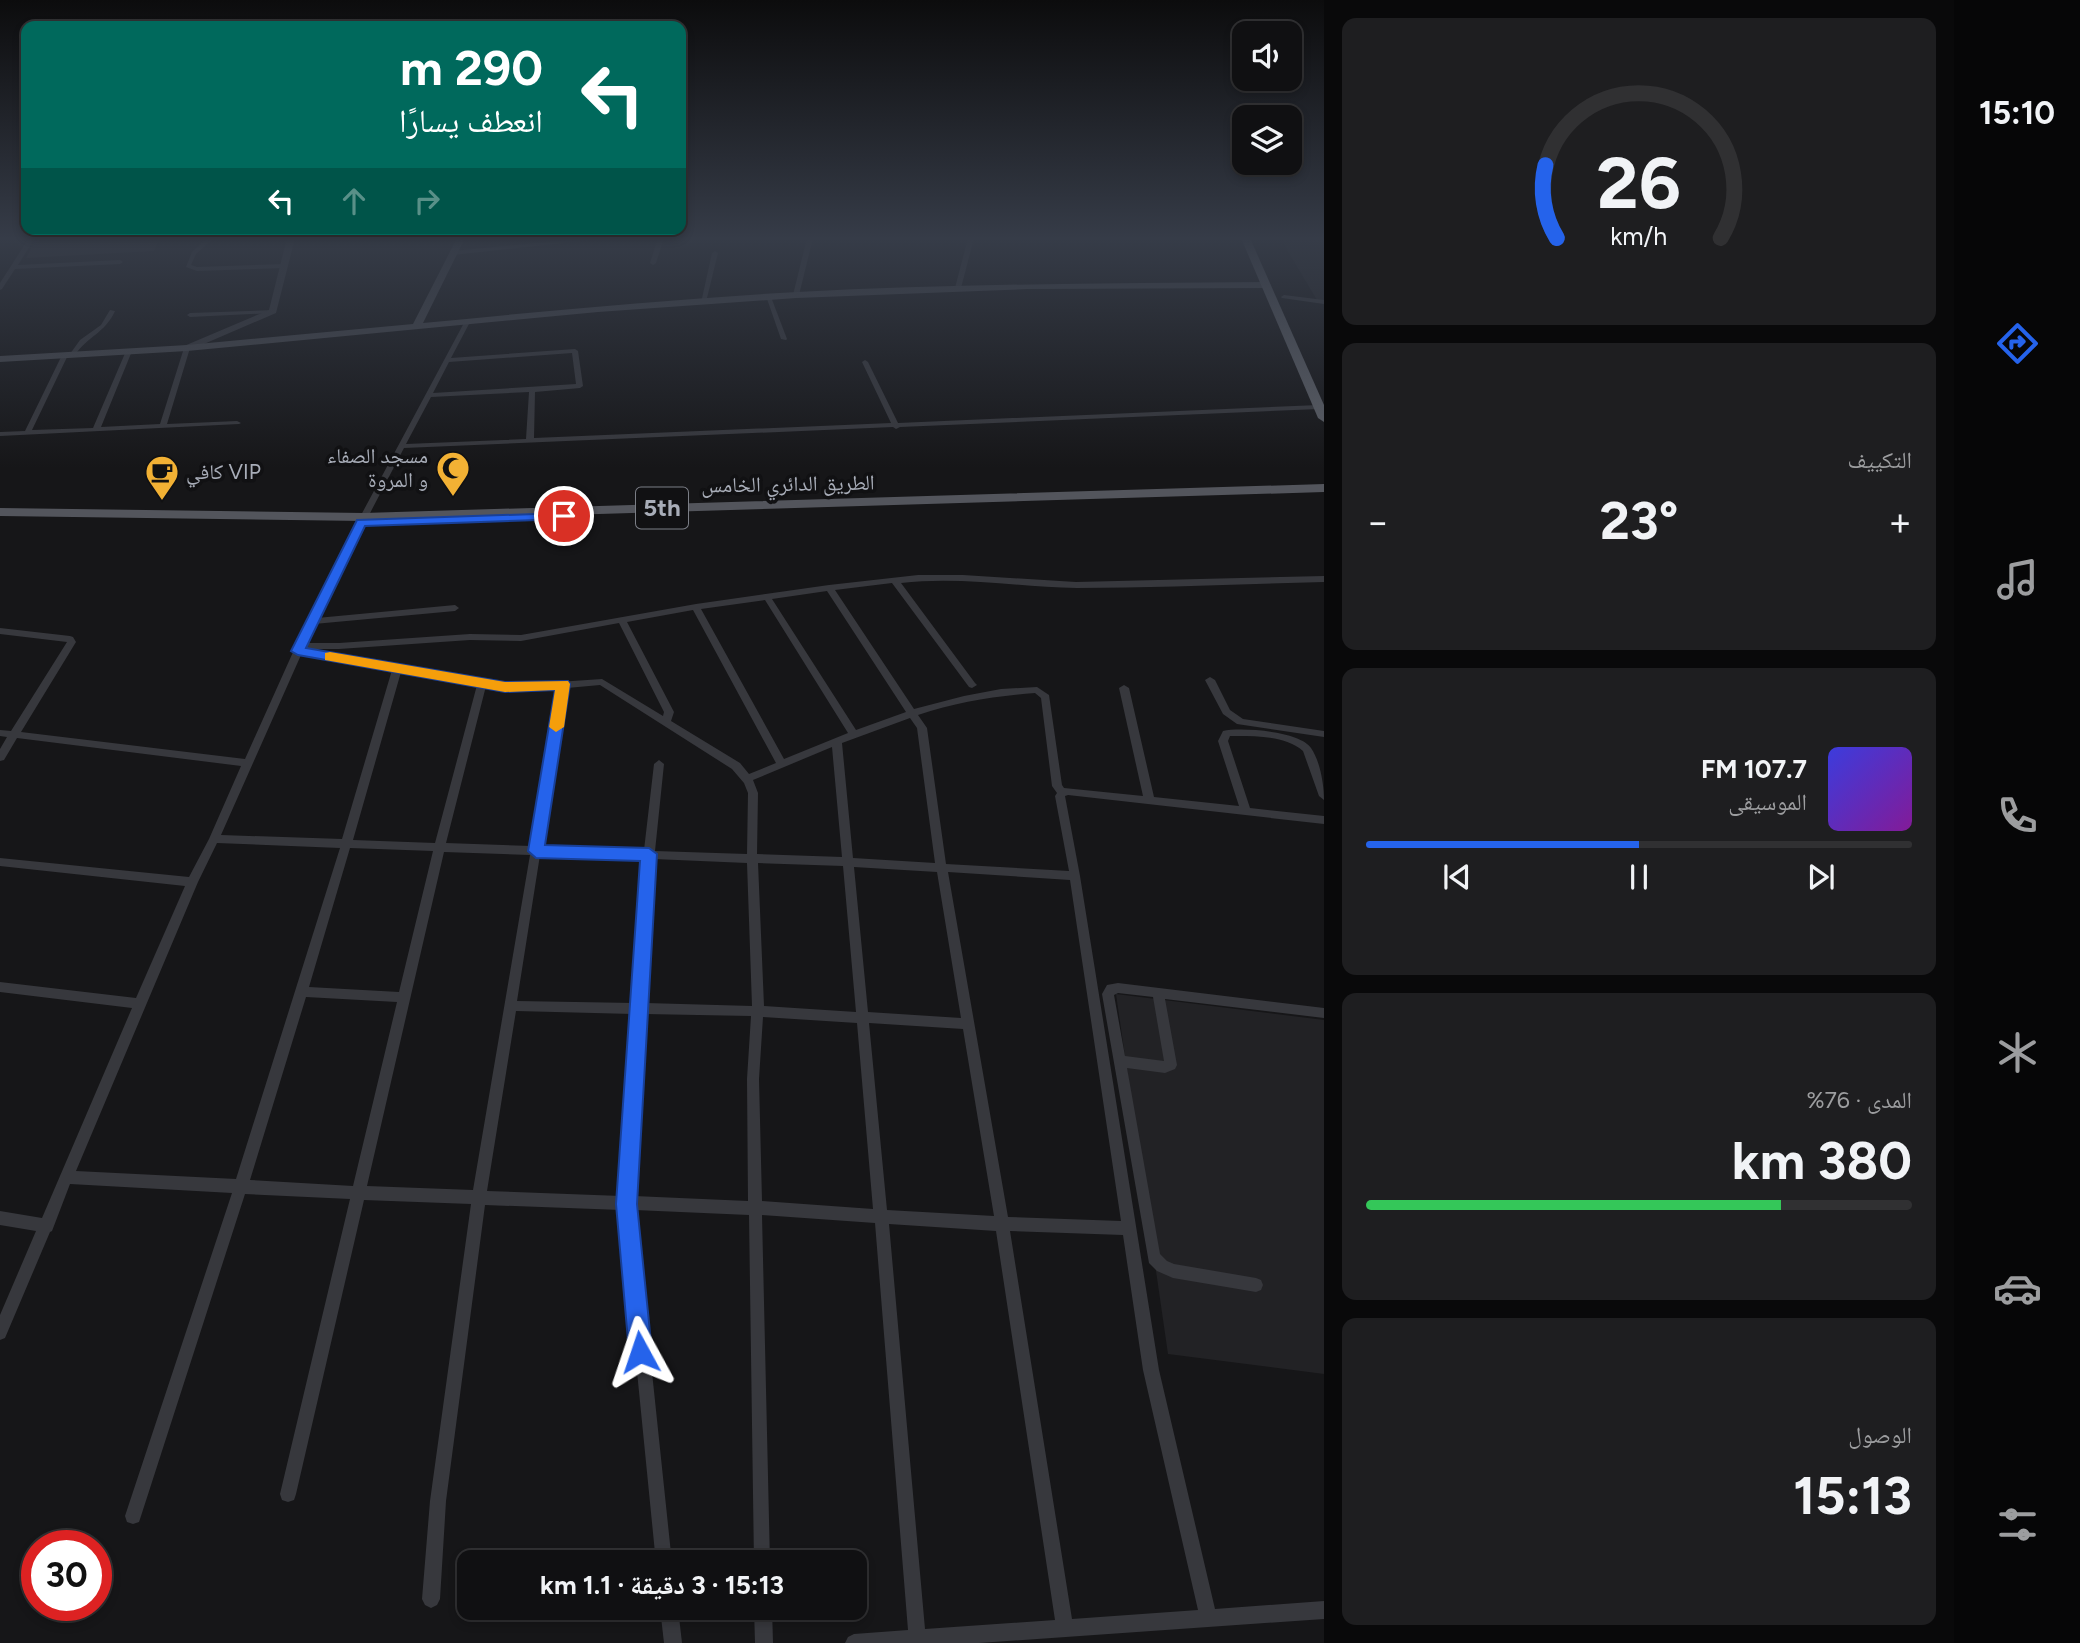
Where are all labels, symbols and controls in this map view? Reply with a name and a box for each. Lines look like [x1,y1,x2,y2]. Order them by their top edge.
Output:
map controls [1232,21,1302,175]
button: sound [1232,21,1302,91]
text: 290 m [400,38,543,97]
icon: left [567,49,658,140]
text: 15:10 [1979,94,2055,132]
text: انعطف يسارًا [399,102,543,140]
button: layers [1232,105,1302,175]
text: 26 [1597,139,1681,226]
icon: left [262,182,300,220]
icon: ahead [335,182,373,220]
icon: right [408,182,446,220]
text: km/h [1610,220,1668,250]
icon: directions [1993,319,2042,368]
place label: مسجد الصفاء و المروة [327,443,428,492]
text: التكييف [1847,446,1912,474]
mosque icon: مسجد الصفاء و المروة [434,449,472,498]
cafe icon: كافي VIP [143,453,181,502]
place label: كافي VIP [186,459,261,488]
street label: الطريق الدائري الخامس [701,469,875,502]
pin [534,486,594,546]
road number: 5th [636,488,688,528]
text: 23° [1600,490,1678,552]
icon: arrive [545,497,583,535]
text: − [1366,499,1390,545]
text: + [1888,499,1912,545]
icon: music [1993,555,2042,604]
text: 107.7 FM [1701,753,1807,785]
text: الموسيقى [1728,788,1807,816]
icon: phone [1993,791,2042,840]
icon: previous [1438,858,1476,896]
icon: pause [1620,858,1658,896]
icon: next [1802,858,1840,896]
icon: climate [1993,1028,2042,1077]
text: المدى · 76% [1806,1086,1912,1114]
text: 380 km [1732,1130,1912,1192]
icon: car [1993,1264,2042,1313]
position arrow [603,1315,677,1389]
text: الوصول [1848,1421,1912,1449]
text: 15:13 [1793,1465,1912,1527]
icon: filters [1993,1500,2042,1549]
speed limit sign: 30 [21,1530,112,1621]
text: 15:13 · 3 دقيقة · 1.1 km [540,1569,784,1601]

